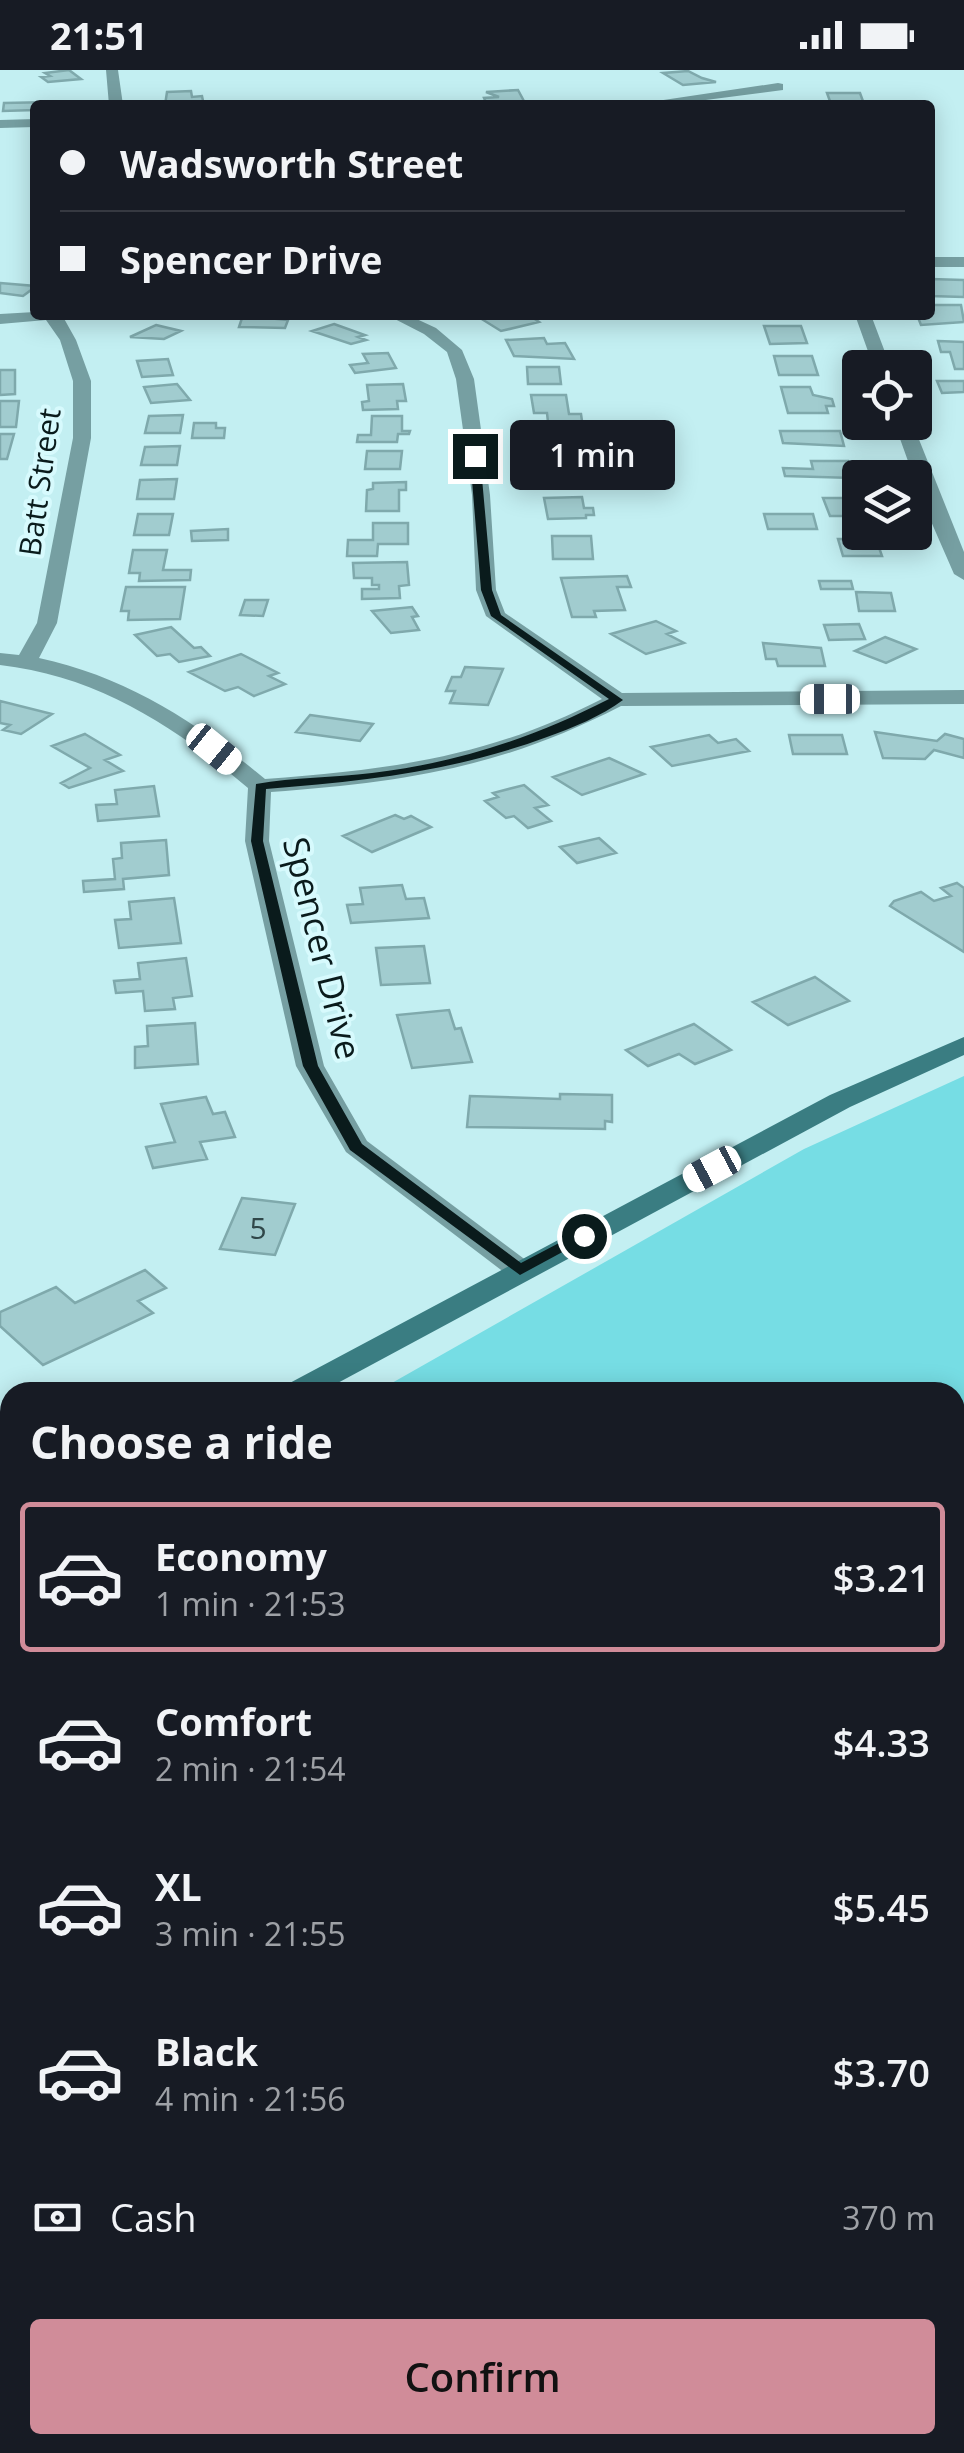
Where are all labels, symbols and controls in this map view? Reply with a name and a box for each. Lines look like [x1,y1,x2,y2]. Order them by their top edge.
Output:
text: 21:51 [50,9,148,61]
text: Wadsworth Street [120,137,463,189]
text: Spencer Drive [120,233,383,285]
map controls [842,350,932,550]
button: locate [842,350,932,440]
street label: Batt Street [8,405,70,559]
callout: 1 min [510,421,675,491]
text: 1 min [549,433,636,476]
route end [453,434,498,479]
button: layers [842,460,932,550]
car [800,684,860,714]
car [181,718,247,780]
street label: Spencer Drive [273,832,373,1064]
car [678,1142,746,1196]
house number: 5 [249,1207,267,1248]
route start [562,1214,607,1259]
text: Choose a ride [30,1411,333,1472]
text: Economy [155,1530,327,1582]
icon: car [35,1532,125,1622]
text: $3.21 [833,1551,930,1603]
text: 1 min · 21:53 [155,1582,346,1625]
text: Comfort [155,1695,312,1747]
icon: car [35,1697,125,1787]
text: $4.33 [833,1716,930,1768]
text: 2 min · 21:54 [155,1747,346,1790]
text: XL [155,1860,202,1912]
icon: car [35,1862,125,1952]
text: $5.45 [833,1881,930,1933]
text: 3 min · 21:55 [155,1912,346,1955]
text: Black [155,2025,258,2077]
icon: car [35,2027,125,2117]
text: $3.70 [833,2046,930,2098]
text: 4 min · 21:56 [155,2077,346,2120]
icon: cash [30,2190,85,2245]
text: Cash [110,2191,196,2243]
text: 370 m [842,2196,935,2239]
button: Confirm [30,2319,935,2434]

